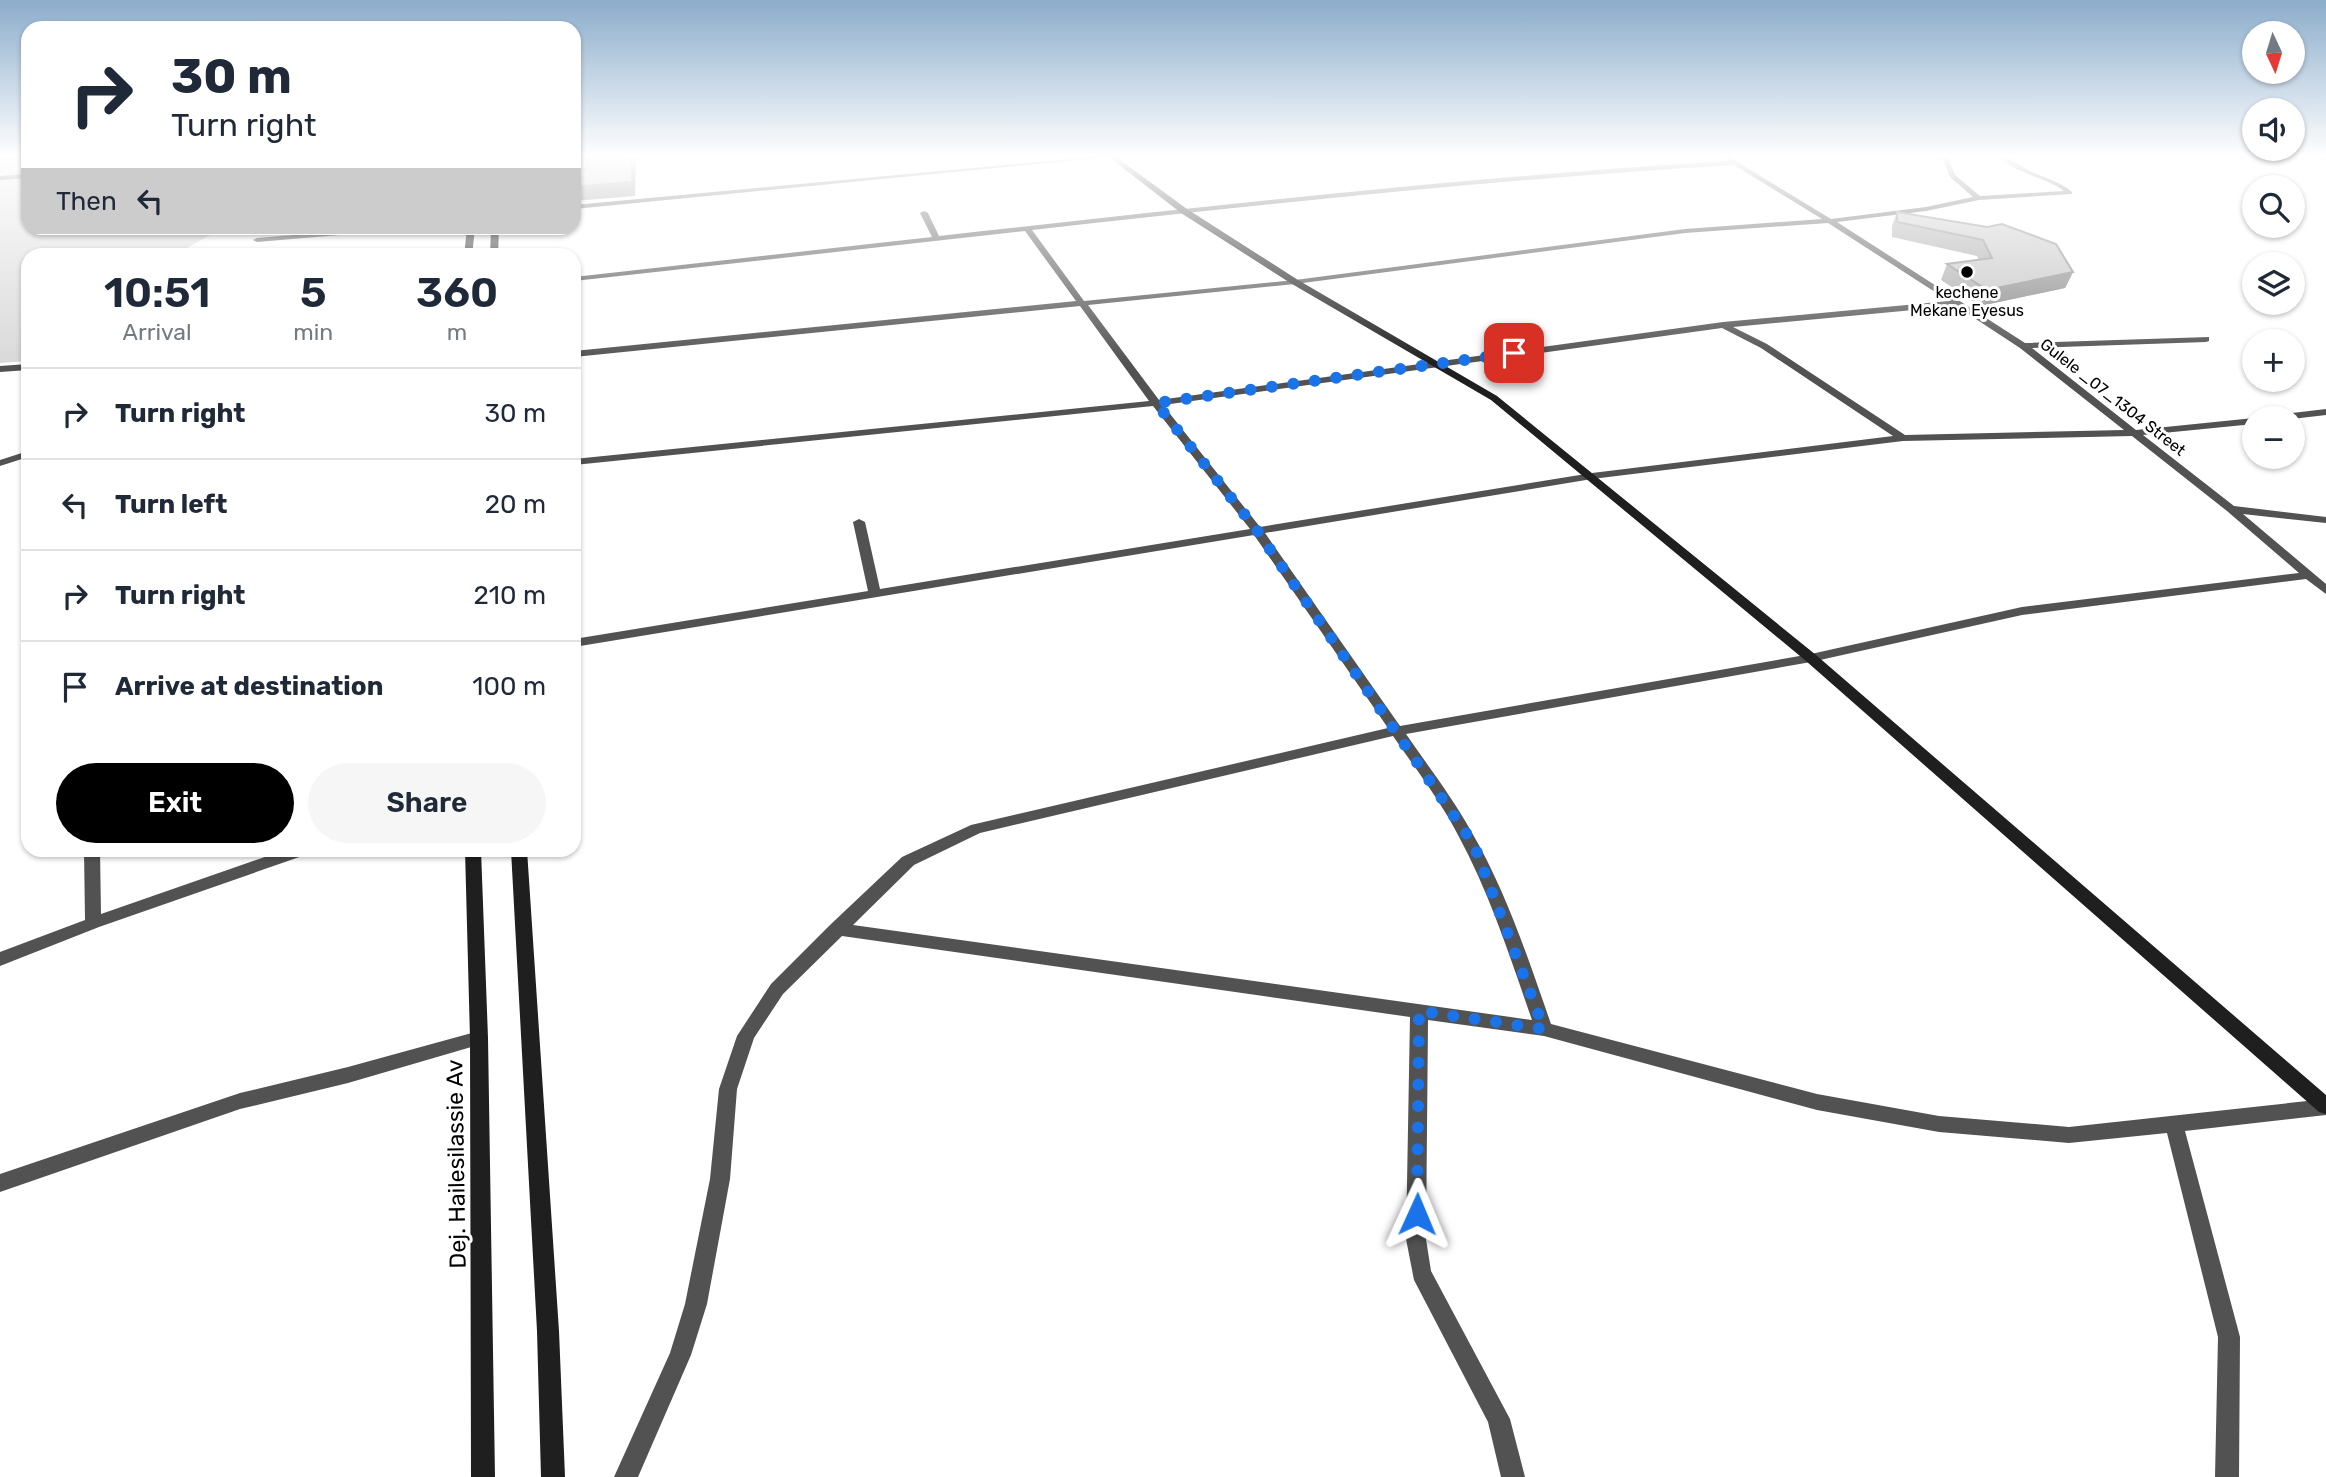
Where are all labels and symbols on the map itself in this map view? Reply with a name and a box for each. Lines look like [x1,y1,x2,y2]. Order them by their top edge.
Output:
north arrow [2242,21,2305,84]
marker: kechene Mekane Eyesus [1959,264,1975,280]
place label: kechene Mekane Eyesus [1910,283,2024,320]
pin [1484,323,1544,383]
street label: Gulele _07_1304 Street [2037,334,2189,460]
street label: Dej. Hailesilassie Av [440,1059,472,1269]
position arrow [1380,1177,1454,1251]

